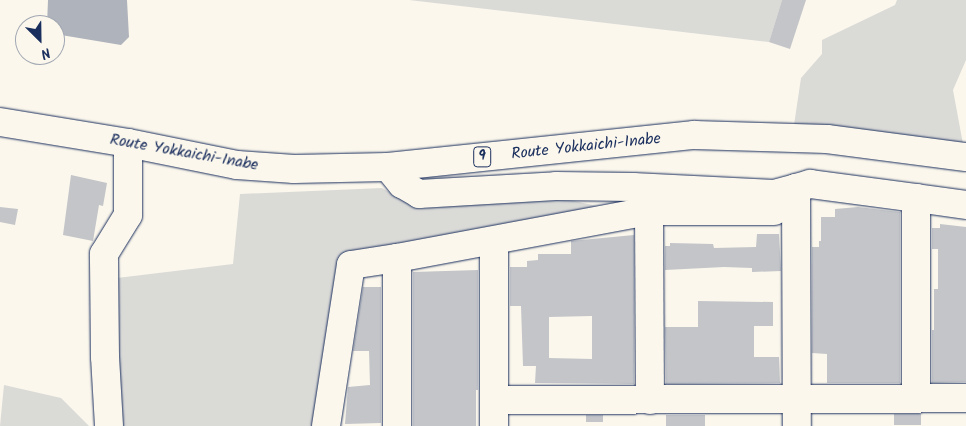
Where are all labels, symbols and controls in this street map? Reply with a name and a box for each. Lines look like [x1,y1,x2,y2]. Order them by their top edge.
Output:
north arrow [15,15,65,65]
text: N [37,41,54,65]
street label: Route Yokkaichi-Inabe [108,130,260,176]
street label: Route Yokkaichi-Inabe [510,130,662,164]
road number: 9 [472,144,492,170]

